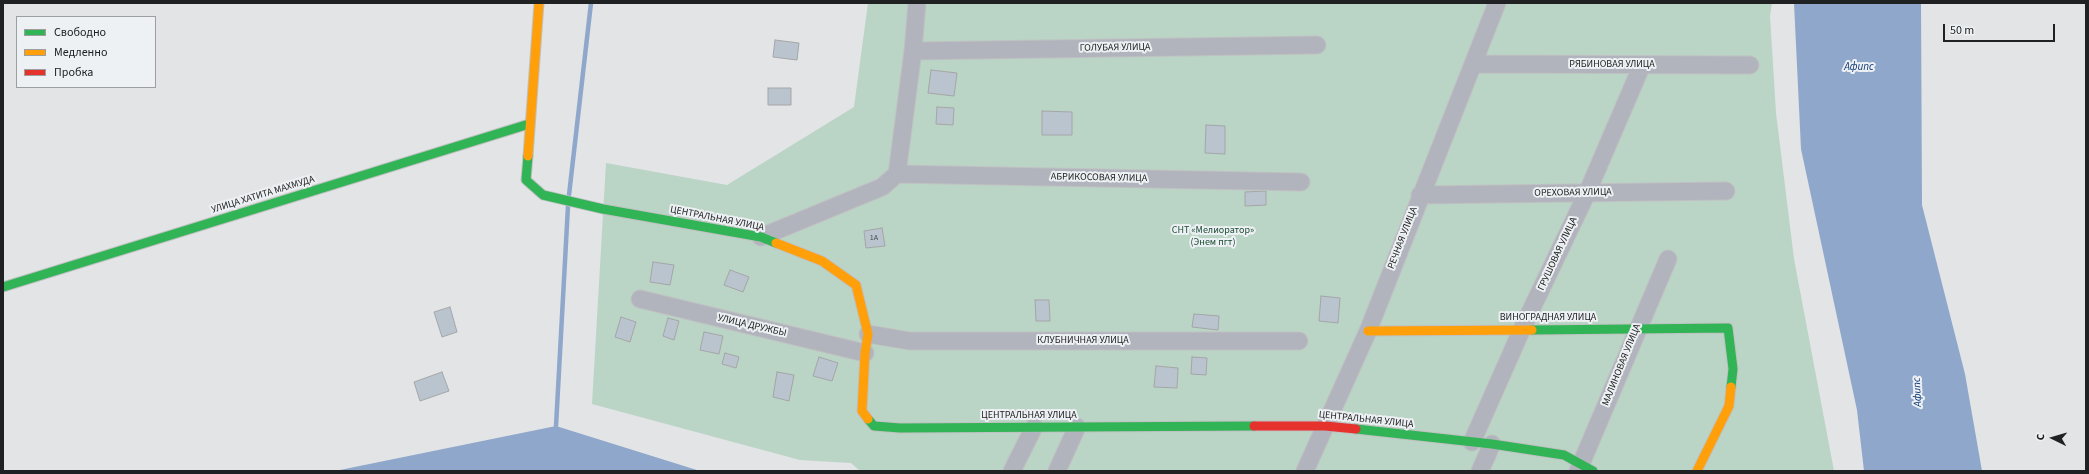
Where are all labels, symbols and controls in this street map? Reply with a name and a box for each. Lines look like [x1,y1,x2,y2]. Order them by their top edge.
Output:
legend [16,16,156,88]
scale bar [1945,16,2057,42]
text: 50 m [1950,22,1974,39]
text: Свободно [54,24,106,41]
street label: ГОЛУБАЯ УЛИЦА [1079,41,1151,55]
text: Медленно [54,44,108,61]
street label: РЯБИНОВАЯ УЛИЦА [1569,59,1655,71]
water label: Афипс [1844,61,1874,75]
text: Пробка [54,64,93,81]
street label: АБРИКОСОВАЯ УЛИЦА [1051,171,1147,185]
street label: УЛИЦА ХАТИТА МАХМУДА [210,174,316,216]
street label: ОРЕХОВАЯ УЛИЦА [1534,186,1612,200]
street label: ЦЕНТРАЛЬНАЯ УЛИЦА [669,204,765,234]
street label: РЕЧНАЯ УЛИЦА [1386,205,1420,271]
street label: ГРУШОВАЯ УЛИЦА [1536,215,1580,293]
park label: СНТ «Мелиоратор» (Энем пгт) [1172,225,1254,248]
house number: 1А [870,233,878,243]
street label: УЛИЦА ДРУЖБЫ [716,312,788,340]
street label: ВИНОГРАДНАЯ УЛИЦА [1500,312,1596,324]
street label: МАЛИНОВАЯ УЛИЦА [1600,322,1644,408]
street label: КЛУБНИЧНАЯ УЛИЦА [1037,335,1129,347]
water label: Афипс [1911,377,1925,407]
street label: ЦЕНТРАЛЬНАЯ УЛИЦА [1318,409,1414,431]
street label: ЦЕНТРАЛЬНАЯ УЛИЦА [981,410,1077,422]
north arrow [2033,418,2073,458]
text: С [2033,433,2048,441]

